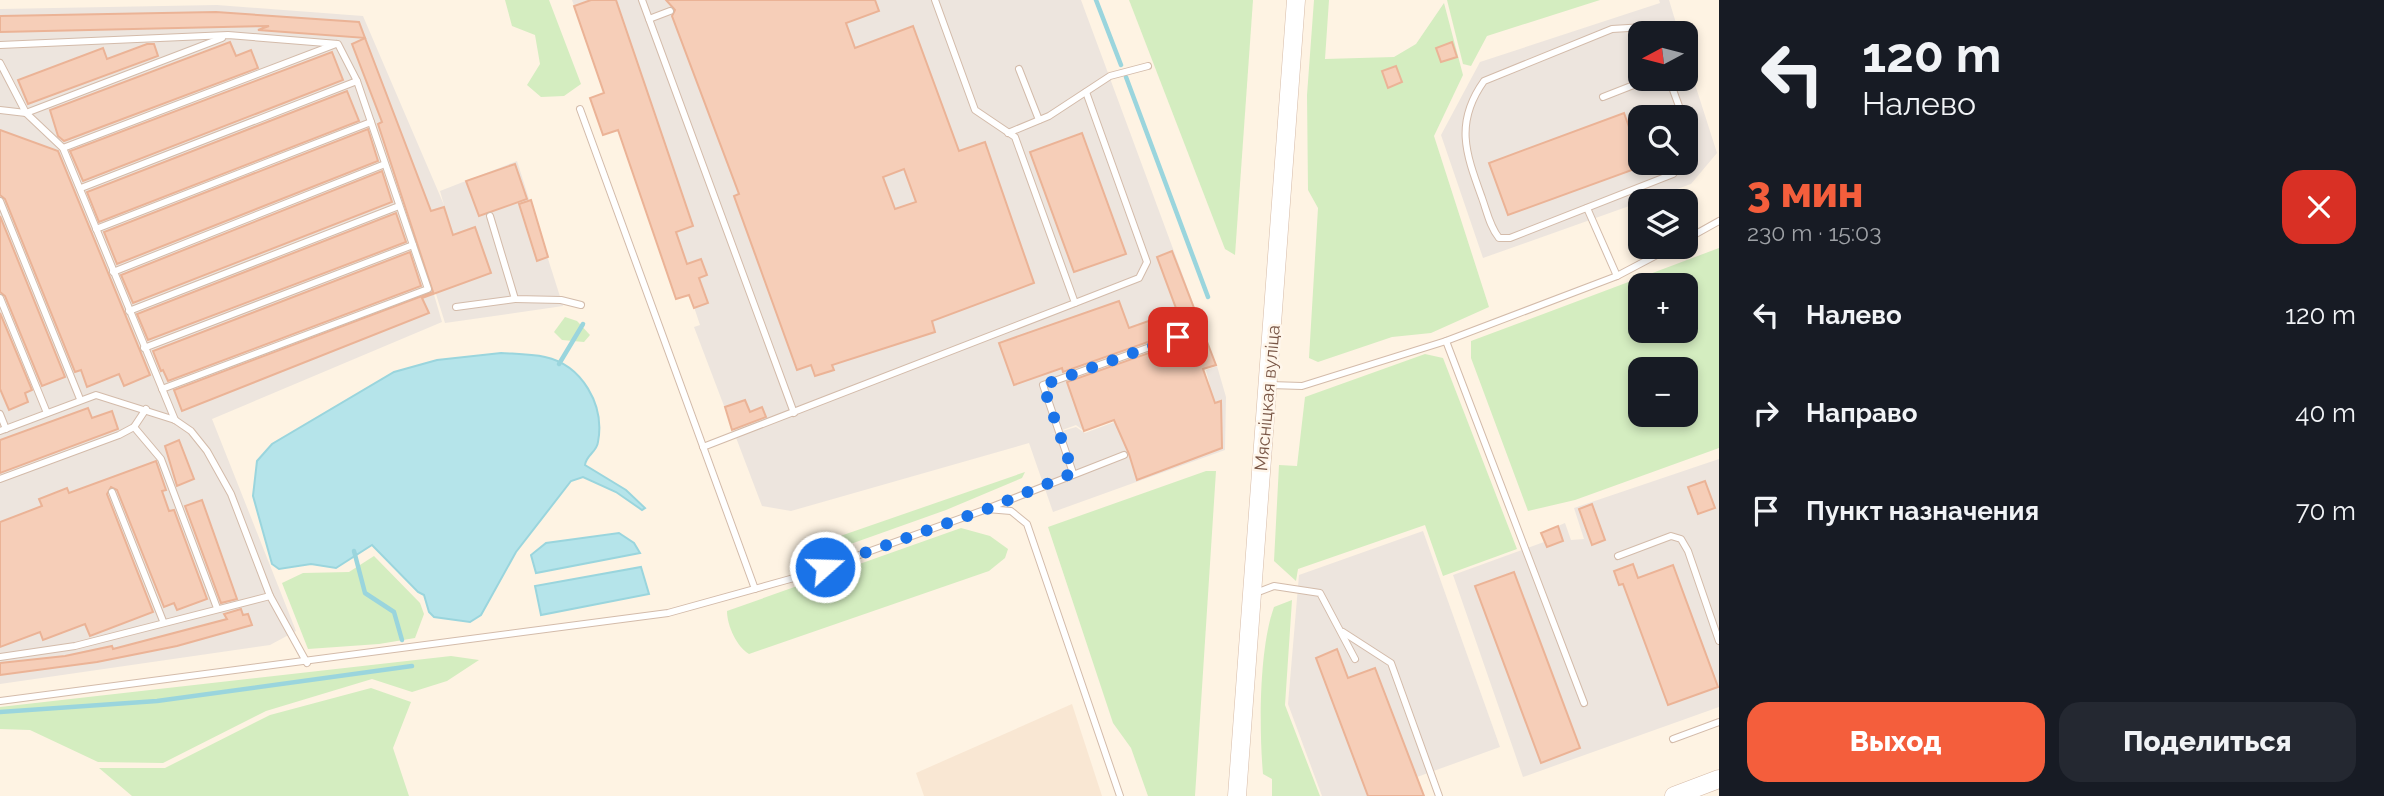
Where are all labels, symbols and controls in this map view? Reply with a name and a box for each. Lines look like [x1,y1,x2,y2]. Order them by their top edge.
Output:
north arrow [1628,21,1698,91]
map controls [1628,21,1698,427]
text: 120 m [1862,26,2001,83]
icon: left [1747,28,1838,119]
text: Налево [1862,85,1976,122]
button: search [1628,105,1698,175]
text: 3 мин [1747,168,1864,217]
button: close [2282,170,2356,244]
button: layers [1628,189,1698,259]
text: 230 m · 15:03 [1747,219,1881,246]
button: + [1628,273,1698,343]
icon: left [1747,296,1785,334]
text: Налево [1806,300,1902,330]
text: 120 m [2285,300,2356,330]
pin [1148,307,1208,367]
icon: arrive [1159,318,1197,356]
street label: Мясніцкая вуліца [1250,324,1284,472]
button: − [1628,357,1698,427]
icon: right [1747,394,1785,432]
text: Направо [1806,398,1917,428]
text: 40 m [2295,398,2356,428]
icon: arrive [1747,492,1785,530]
text: Пункт назначения [1806,496,2039,526]
text: 70 m [2296,496,2356,526]
position arrow [788,530,862,604]
button: Выход [1747,702,2045,782]
button: Поделиться [2059,702,2356,782]

